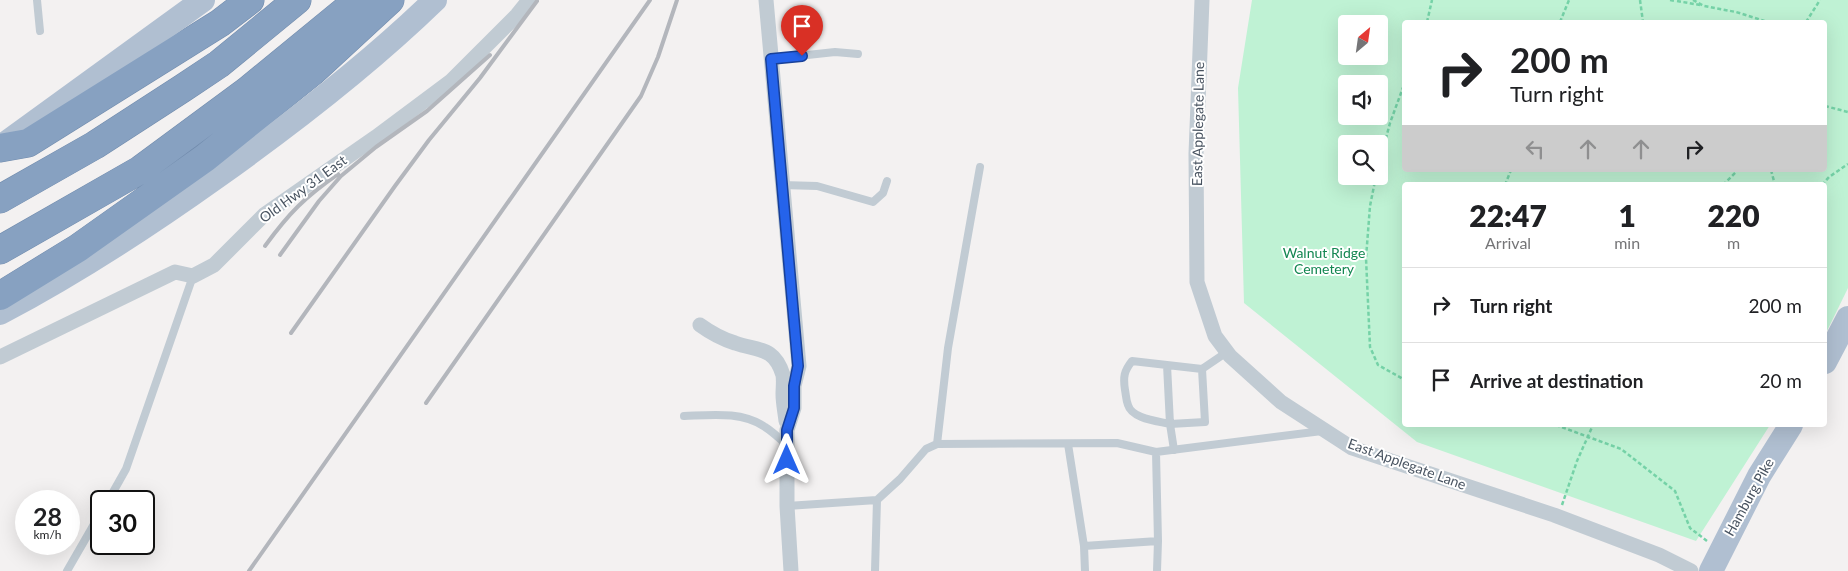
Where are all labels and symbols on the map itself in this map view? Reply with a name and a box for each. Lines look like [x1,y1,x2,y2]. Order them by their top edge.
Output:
pin [781,5,823,56]
north arrow [1338,15,1388,65]
street label: East Applegate Lane [1188,62,1207,186]
street label: Old Hwy 31 East [256,151,350,226]
park label: Walnut Ridge Cemetery [1283,244,1365,277]
position arrow [760,433,812,485]
street label: East Applegate Lane [1346,434,1469,493]
street label: Hamburg Pike [1720,455,1777,539]
speed limit sign: 30 [90,490,155,555]

